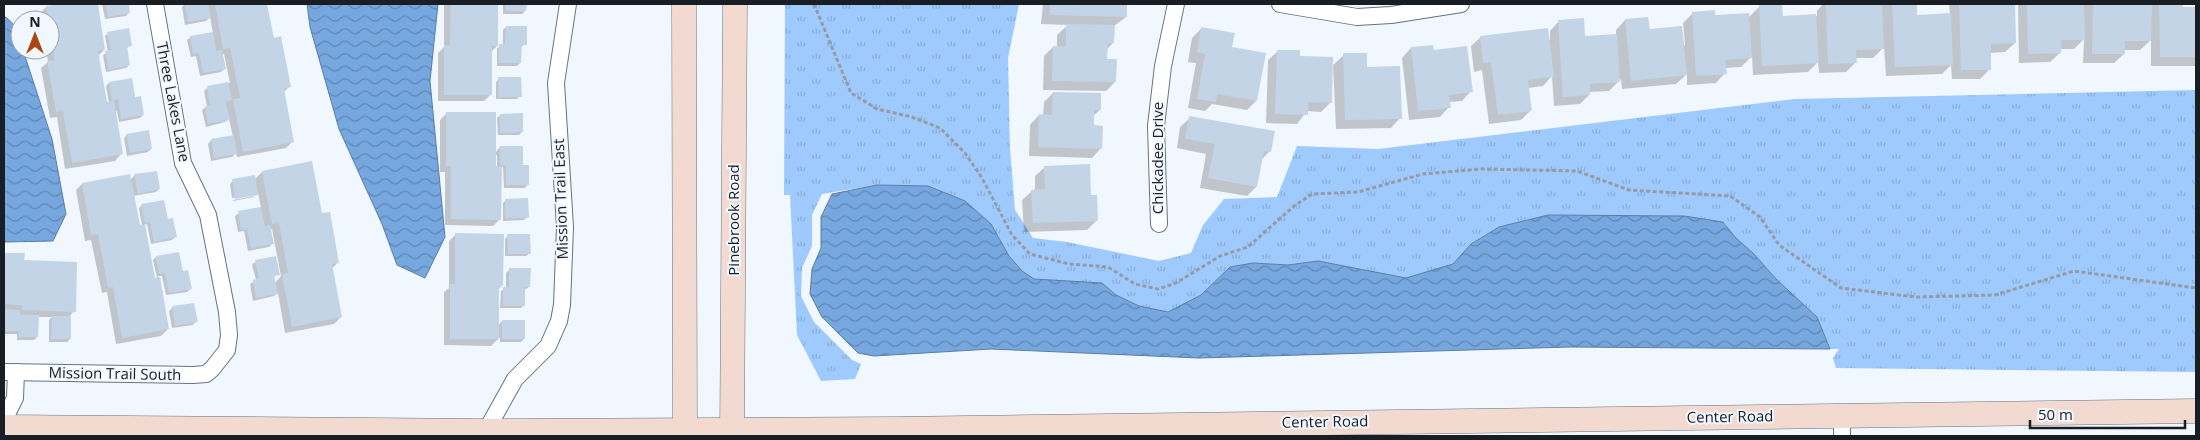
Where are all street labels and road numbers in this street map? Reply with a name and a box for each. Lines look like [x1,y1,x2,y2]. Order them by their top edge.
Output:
street label: Three Lakes Lane [153,40,195,163]
street label: Chickadee Drive [1147,102,1167,214]
street label: Mission Trail East [548,138,572,260]
street label: Pinebrook Road [723,164,743,276]
street label: Mission Trail South [49,362,182,384]
street label: Center Road [1686,405,1773,427]
street label: Center Road [1281,410,1368,432]

